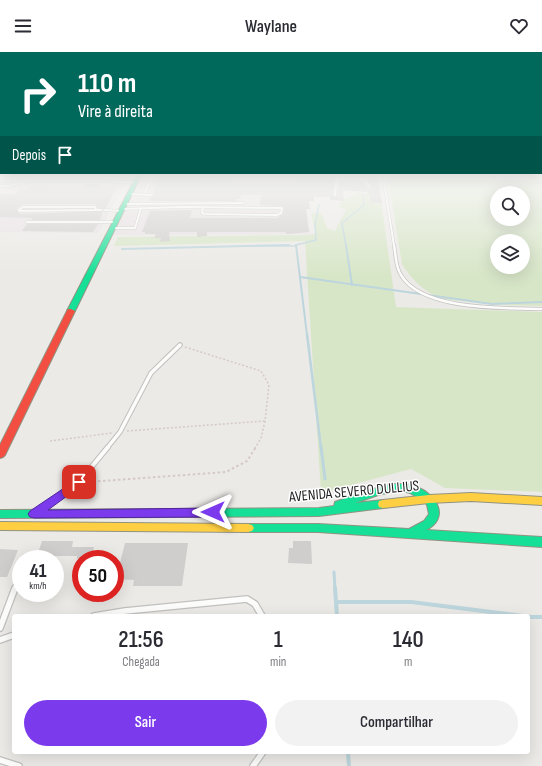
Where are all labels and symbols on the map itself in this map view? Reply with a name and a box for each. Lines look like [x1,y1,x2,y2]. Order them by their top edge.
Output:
pin [62,465,96,499]
street label: AVENIDA SEVERO DULLIUS [287,476,420,507]
position arrow [192,491,234,533]
speed limit sign: 50 [72,550,124,602]

